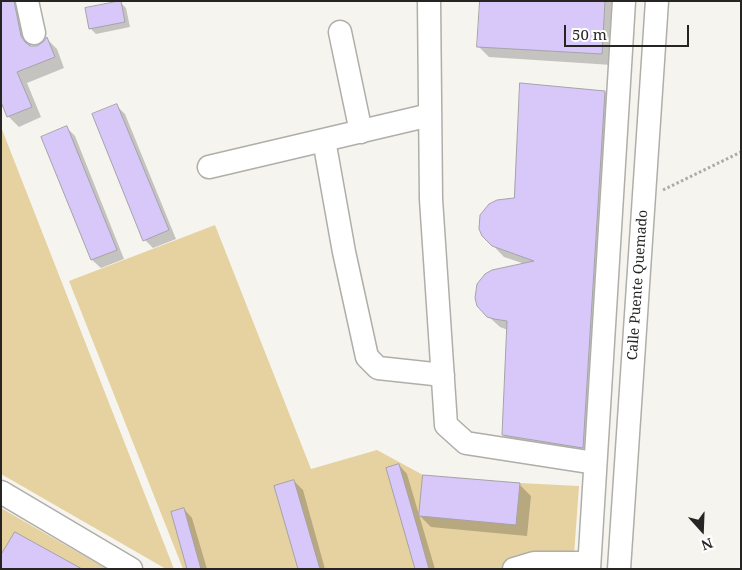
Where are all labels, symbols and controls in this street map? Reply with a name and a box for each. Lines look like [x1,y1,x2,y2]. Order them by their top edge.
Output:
scale bar [567,15,692,47]
text: 50 m [572,24,607,44]
street label: Calle Puente Quemado [624,209,652,361]
north arrow [677,505,727,555]
text: N [699,534,716,555]

